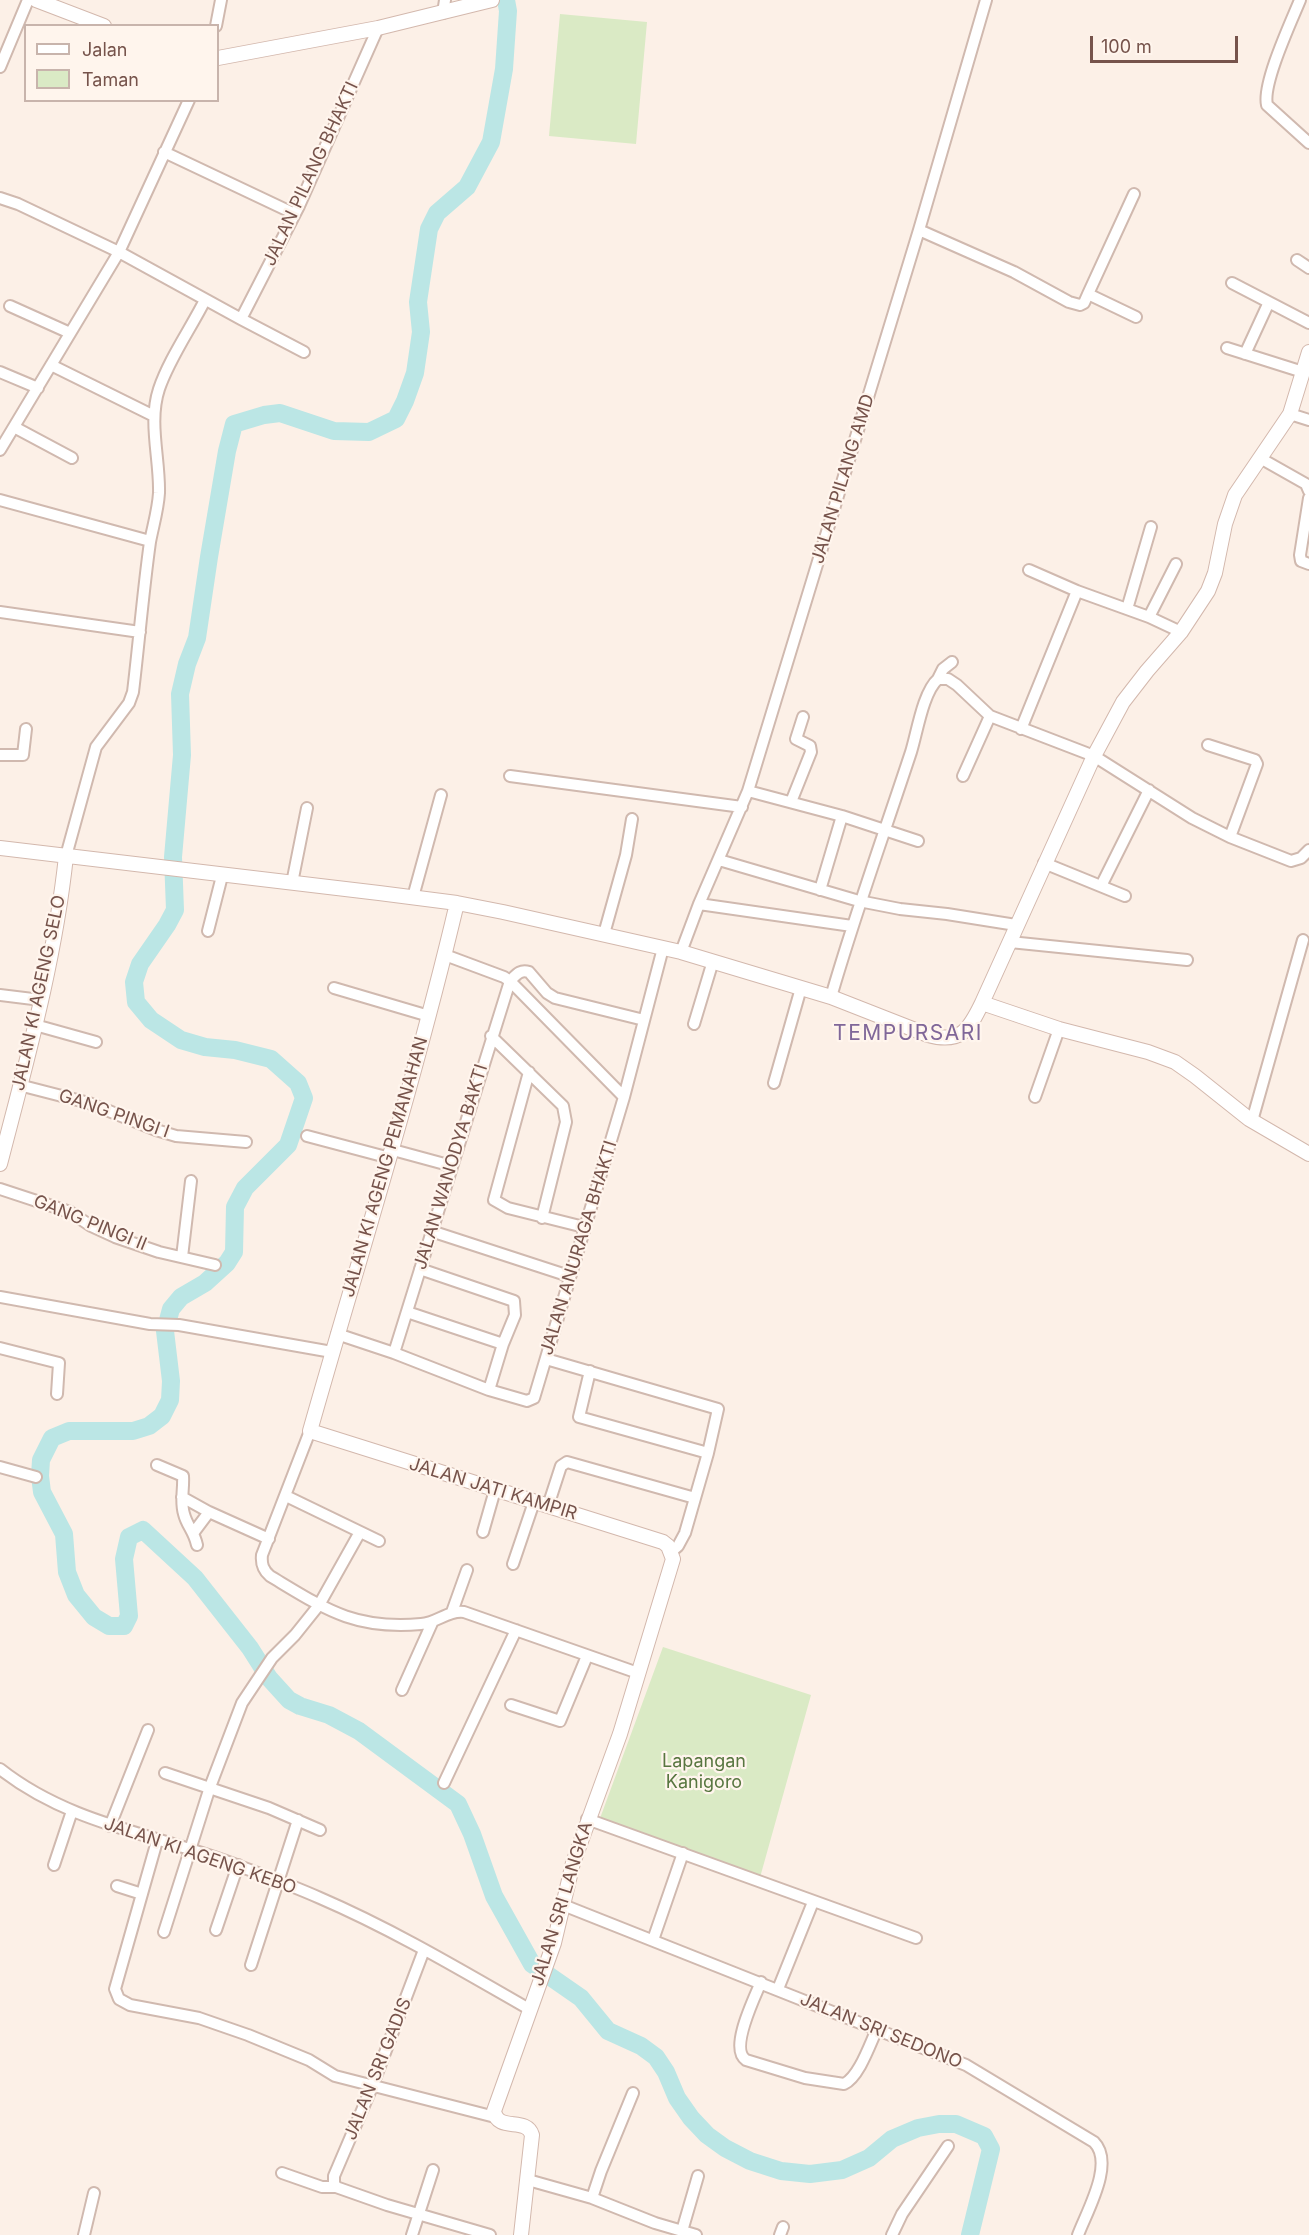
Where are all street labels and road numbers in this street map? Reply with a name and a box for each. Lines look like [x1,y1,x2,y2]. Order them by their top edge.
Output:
street label: JALAN PILANG BHAKTI [259,79,363,269]
street label: JALAN PILANG AMD [807,392,879,566]
street label: JALAN KI AGENG SELO [8,893,70,1093]
street label: JALAN KI AGENG PEMANAHAN [337,1034,433,1300]
street label: JALAN WANODYA BAKTI [409,1062,493,1272]
street label: GANG PINGI I [56,1085,172,1143]
street label: JALAN ANURAGA BHAKTI [536,1138,622,1358]
street label: GANG PINGI II [30,1190,150,1256]
street label: JALAN JATI KAMPIR [406,1453,580,1525]
street label: JALAN KI AGENG KEBO [101,1813,299,1899]
street label: JALAN SRI LANGKA [527,1819,597,1989]
street label: JALAN SRI SEDONO [797,1989,965,2073]
street label: JALAN SRI GADIS [340,1995,416,2143]

